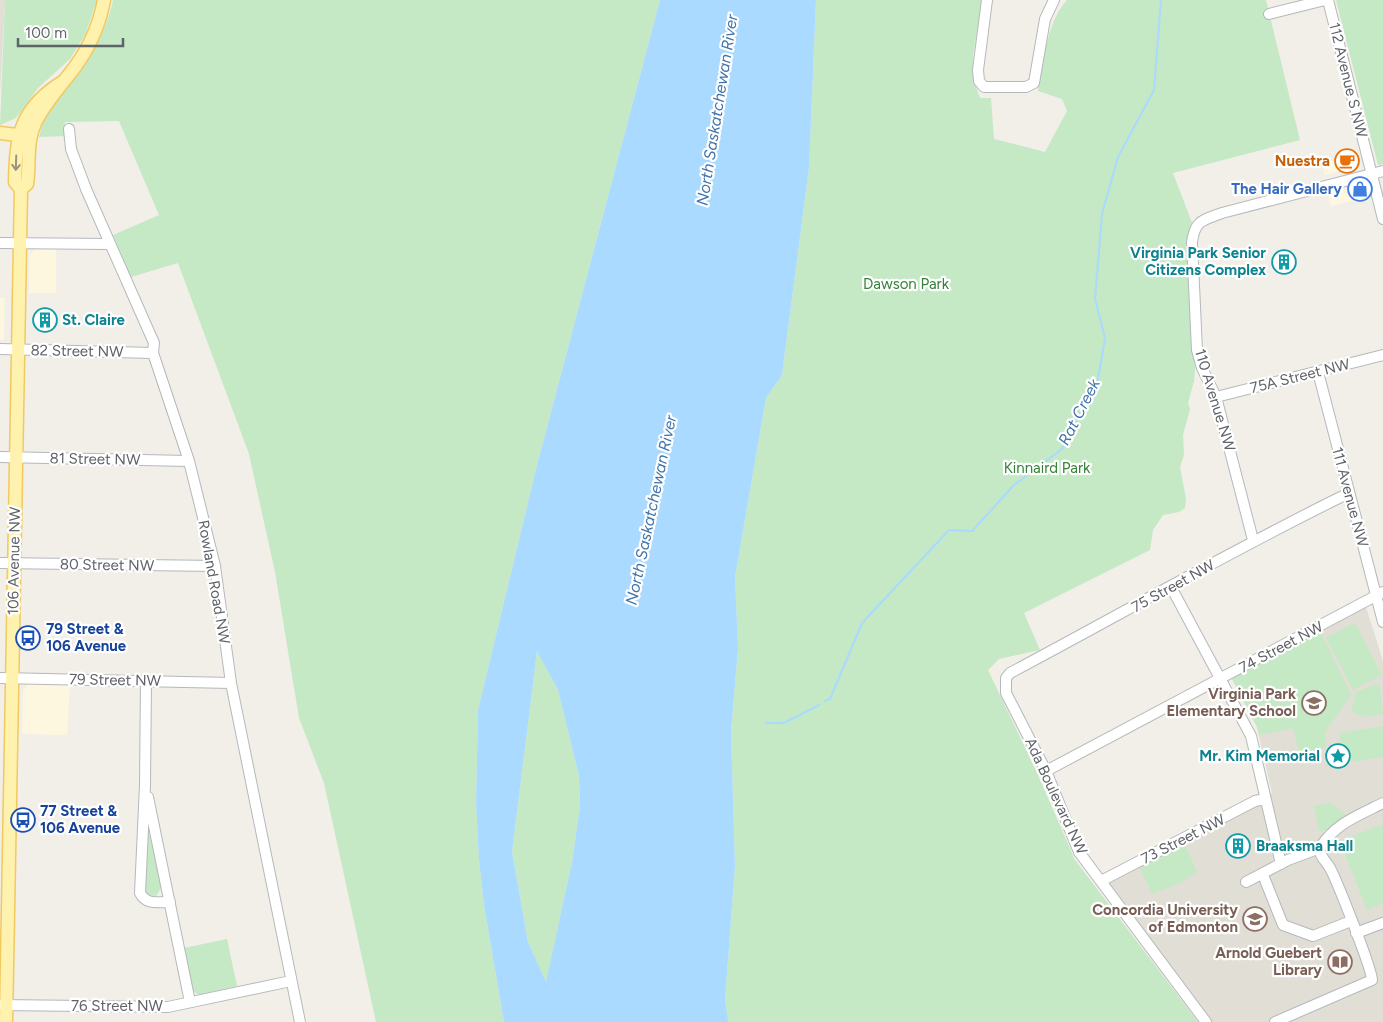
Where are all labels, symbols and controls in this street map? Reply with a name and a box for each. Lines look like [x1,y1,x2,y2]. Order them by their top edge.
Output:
water label: North Saskatchewan River [693,13,742,207]
scale bar [18,15,122,47]
street label: 112 Avenue S NW [1325,21,1371,140]
text: 100 m [25,24,67,42]
cafe icon: Nuestra [1334,148,1360,174]
place label: Nuestra [1275,152,1330,170]
one-way arrow [11,155,20,171]
shop icon: The Hair Gallery [1347,176,1373,202]
place label: The Hair Gallery [1231,180,1342,198]
place label: Virginia Park Senior Citizens Complex [1130,244,1266,279]
building icon: Virginia Park Senior Citizens Complex [1271,249,1297,275]
park label: Dawson Park [863,275,950,293]
building icon: St. Claire [32,307,58,333]
place label: St. Claire [62,311,126,329]
street label: 82 Street NW [30,341,124,361]
street label: 110 Avenue NW [1191,347,1239,454]
street label: 75A Street NW [1248,355,1352,397]
water label: Rat Creek [1054,375,1104,448]
water label: North Saskatchewan River [622,413,680,606]
street label: 111 Avenue NW [1328,445,1372,550]
street label: 81 Street NW [49,449,141,469]
park label: Kinnaird Park [1004,459,1091,477]
street label: 106 Avenue NW [4,506,24,615]
street label: Rowland Road NW [194,519,234,646]
street label: 80 Street NW [60,555,155,575]
street label: 75 Street NW [1128,556,1218,616]
street label: 74 Street NW [1236,617,1327,677]
place label: 79 Street & 106 Avenue [46,620,127,655]
bus stop icon: 79 Street & 106 Avenue [15,625,41,651]
street label: 79 Street NW [69,670,162,690]
place label: Virginia Park Elementary School [1167,685,1296,720]
school or university icon: Virginia Park Elementary School [1301,690,1327,716]
street label: Ada Boulevard NW [1021,735,1091,858]
place icon: Mr. Kim Memorial [1325,743,1351,769]
place label: Mr. Kim Memorial [1199,747,1320,765]
place label: 77 Street & 106 Avenue [40,802,121,837]
bus stop icon: 77 Street & 106 Avenue [10,807,36,833]
street label: 73 Street NW [1138,810,1228,868]
building icon: Braaksma Hall [1225,833,1251,859]
place label: Braaksma Hall [1256,837,1353,855]
place label: Concordia University of Edmonton [1092,901,1238,936]
school or university icon: Concordia University of Edmonton [1242,906,1268,932]
place label: Arnold Guebert Library [1215,944,1322,979]
library icon: Arnold Guebert Library [1327,949,1353,975]
street label: 76 Street NW [71,997,164,1015]

